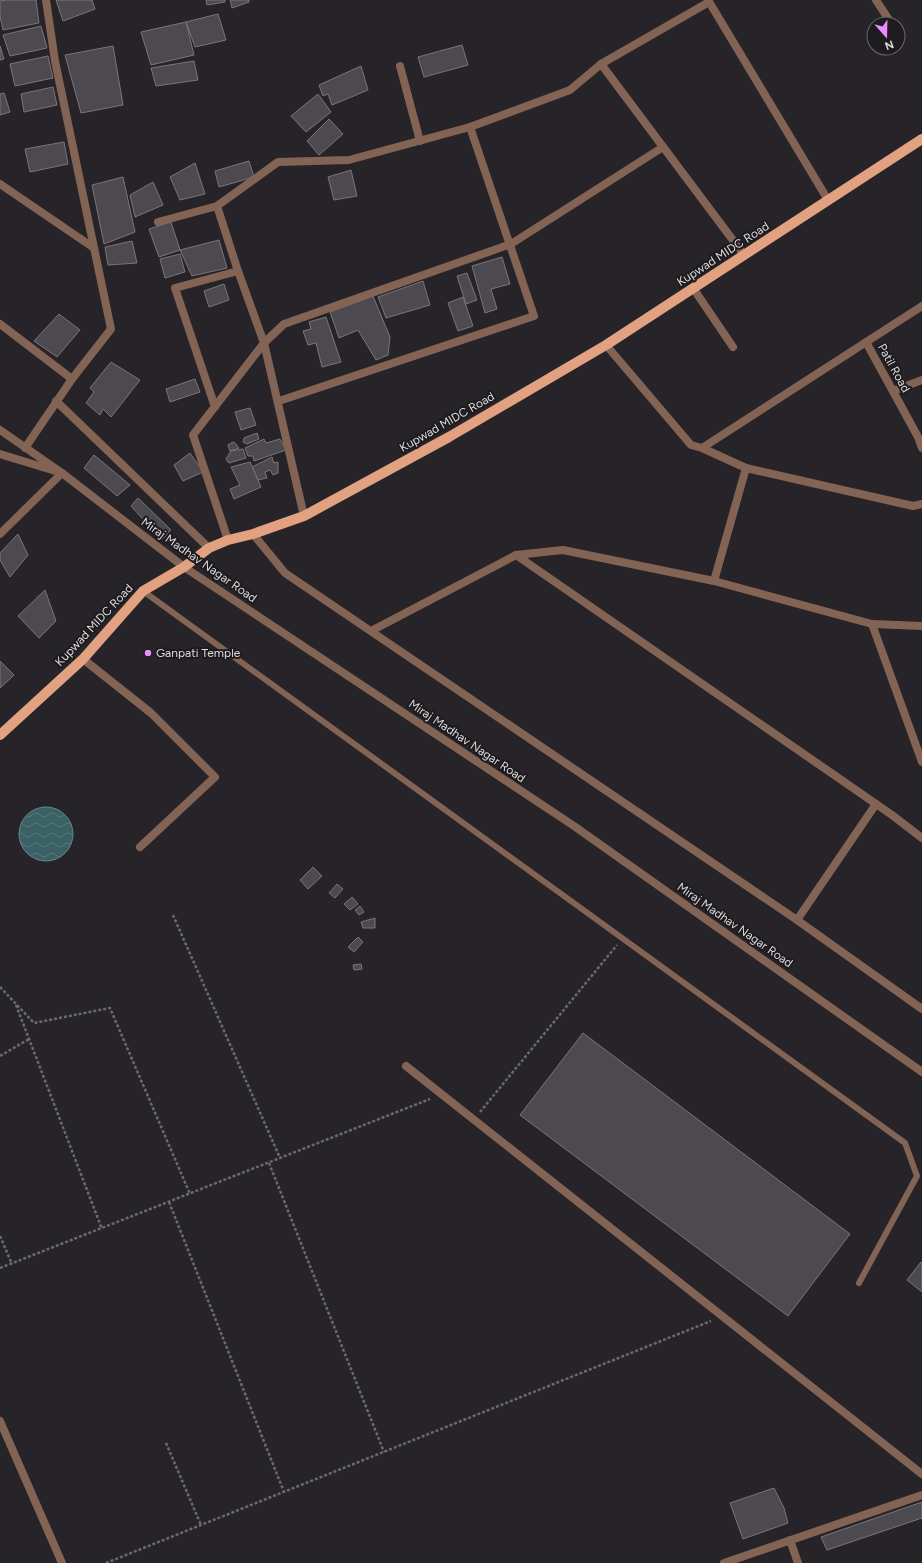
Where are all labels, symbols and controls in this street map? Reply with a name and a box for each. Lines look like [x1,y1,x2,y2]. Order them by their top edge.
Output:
north arrow [866,16,906,56]
text: N [883,37,895,52]
street label: Kupwad MIDC Road [674,219,772,289]
street label: Patil Road [875,341,913,395]
street label: Kupwad MIDC Road [397,389,497,455]
street label: Miraj Madhav Nagar Road [139,515,259,605]
street label: Kupwad MIDC Road [52,581,136,669]
place label: Ganpati Temple [156,646,241,660]
marker: Ganpati Temple [143,648,153,658]
street label: Miraj Madhav Nagar Road [406,697,528,785]
street label: Miraj Madhav Nagar Road [675,880,795,970]

